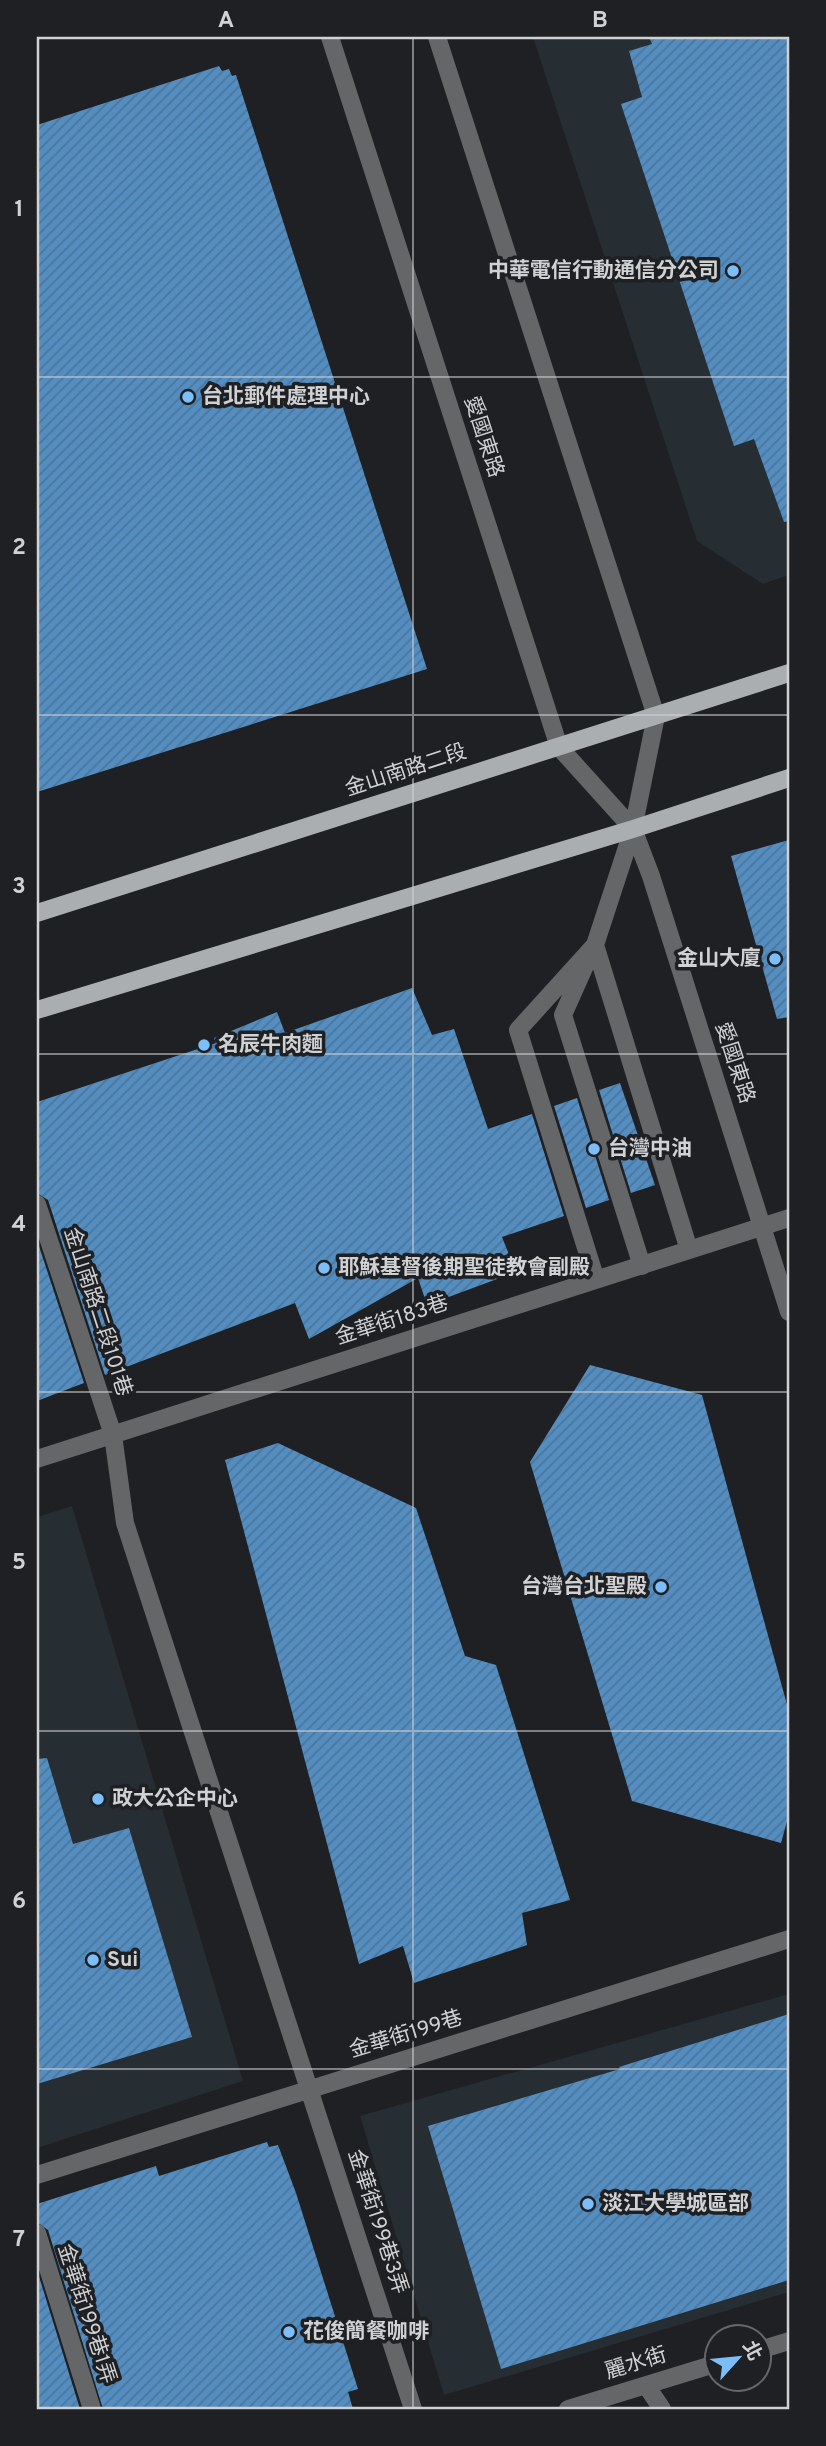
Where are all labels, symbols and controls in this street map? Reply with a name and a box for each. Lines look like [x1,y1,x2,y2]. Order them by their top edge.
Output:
text: A [218,7,234,36]
text: B [592,7,608,36]
text: 1 [14,196,24,225]
place label: 中華電信行動通信分公司 [488,258,719,285]
marker: 中華電信行動通信分公司 [725,263,741,279]
place label: 台北郵件處理中心 [202,384,370,411]
marker: 台北郵件處理中心 [180,389,196,405]
street label: 愛國東路 [457,393,509,481]
text: 2 [12,534,26,563]
street label: 金山南路二段 [342,739,470,803]
text: 3 [12,873,26,902]
place label: 金山大廈 [677,946,761,973]
marker: 金山大廈 [767,951,783,967]
street label: 愛國東路 [708,1019,760,1107]
place label: 名辰牛肉麵 [218,1032,323,1059]
marker: 名辰牛肉麵 [196,1037,212,1053]
place label: 台灣中油 [608,1136,692,1163]
marker: 台灣中油 [586,1141,602,1157]
text: 4 [12,1211,26,1240]
street label: 金山南路二段101巷 [57,1224,137,1400]
place label: 耶穌基督後期聖徒教會副殿 [338,1255,590,1282]
marker: 耶穌基督後期聖徒教會副殿 [316,1260,332,1276]
street label: 金華街183巷 [332,1290,452,1352]
text: 5 [12,1549,26,1578]
place label: 台灣台北聖殿 [521,1574,647,1601]
marker: 台灣台北聖殿 [653,1579,669,1595]
place label: 政大公企中心 [112,1786,238,1813]
marker: 政大公企中心 [90,1791,106,1807]
text: 6 [12,1888,26,1917]
place label: Sui [107,1947,138,1974]
marker: Sui [85,1952,101,1968]
street label: 金華街199巷 [346,2005,466,2065]
street label: 金華街199巷3弄 [341,2146,413,2298]
place label: 淡江大學城區部 [602,2191,749,2218]
marker: 淡江大學城區部 [580,2196,596,2212]
text: 7 [13,2226,25,2255]
street label: 金華街199巷1弄 [51,2241,121,2387]
place label: 花俊簡餐咖啡 [303,2319,429,2346]
marker: 花俊簡餐咖啡 [281,2324,297,2340]
north arrow [704,2324,774,2394]
text: 北 [736,2337,766,2365]
street label: 麗水街 [602,2342,670,2386]

